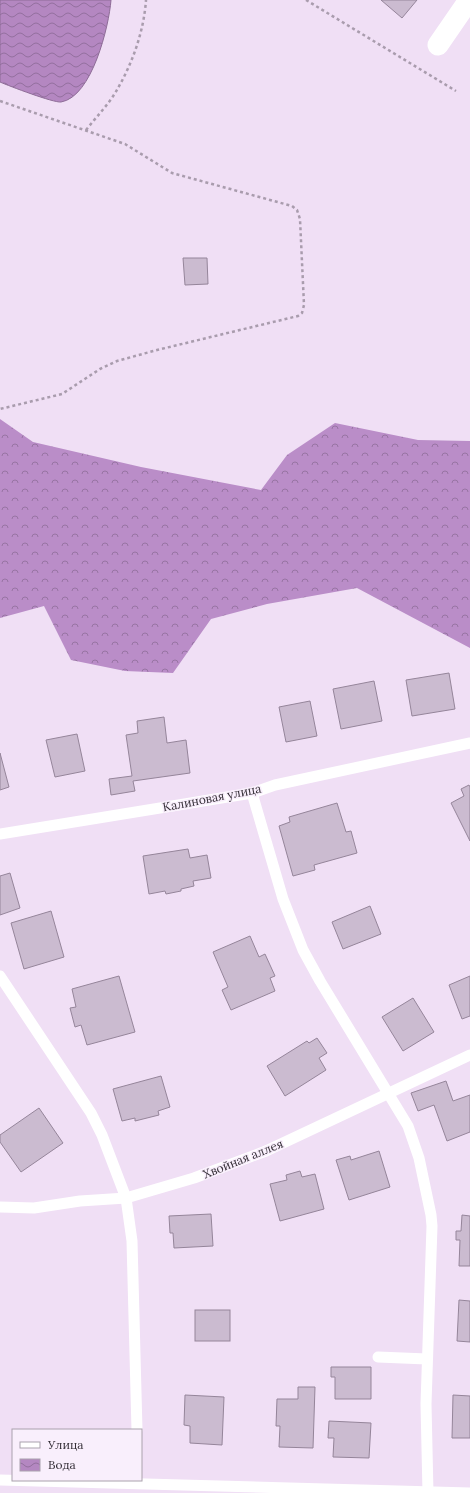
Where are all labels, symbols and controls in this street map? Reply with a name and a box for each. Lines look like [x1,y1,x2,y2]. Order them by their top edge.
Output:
street label: Калиновая улица [161,781,262,814]
street label: Хвойная аллея [200,1136,285,1181]
legend [12,1429,142,1481]
text: Улица [47,1437,84,1452]
text: Вода [48,1457,76,1472]

